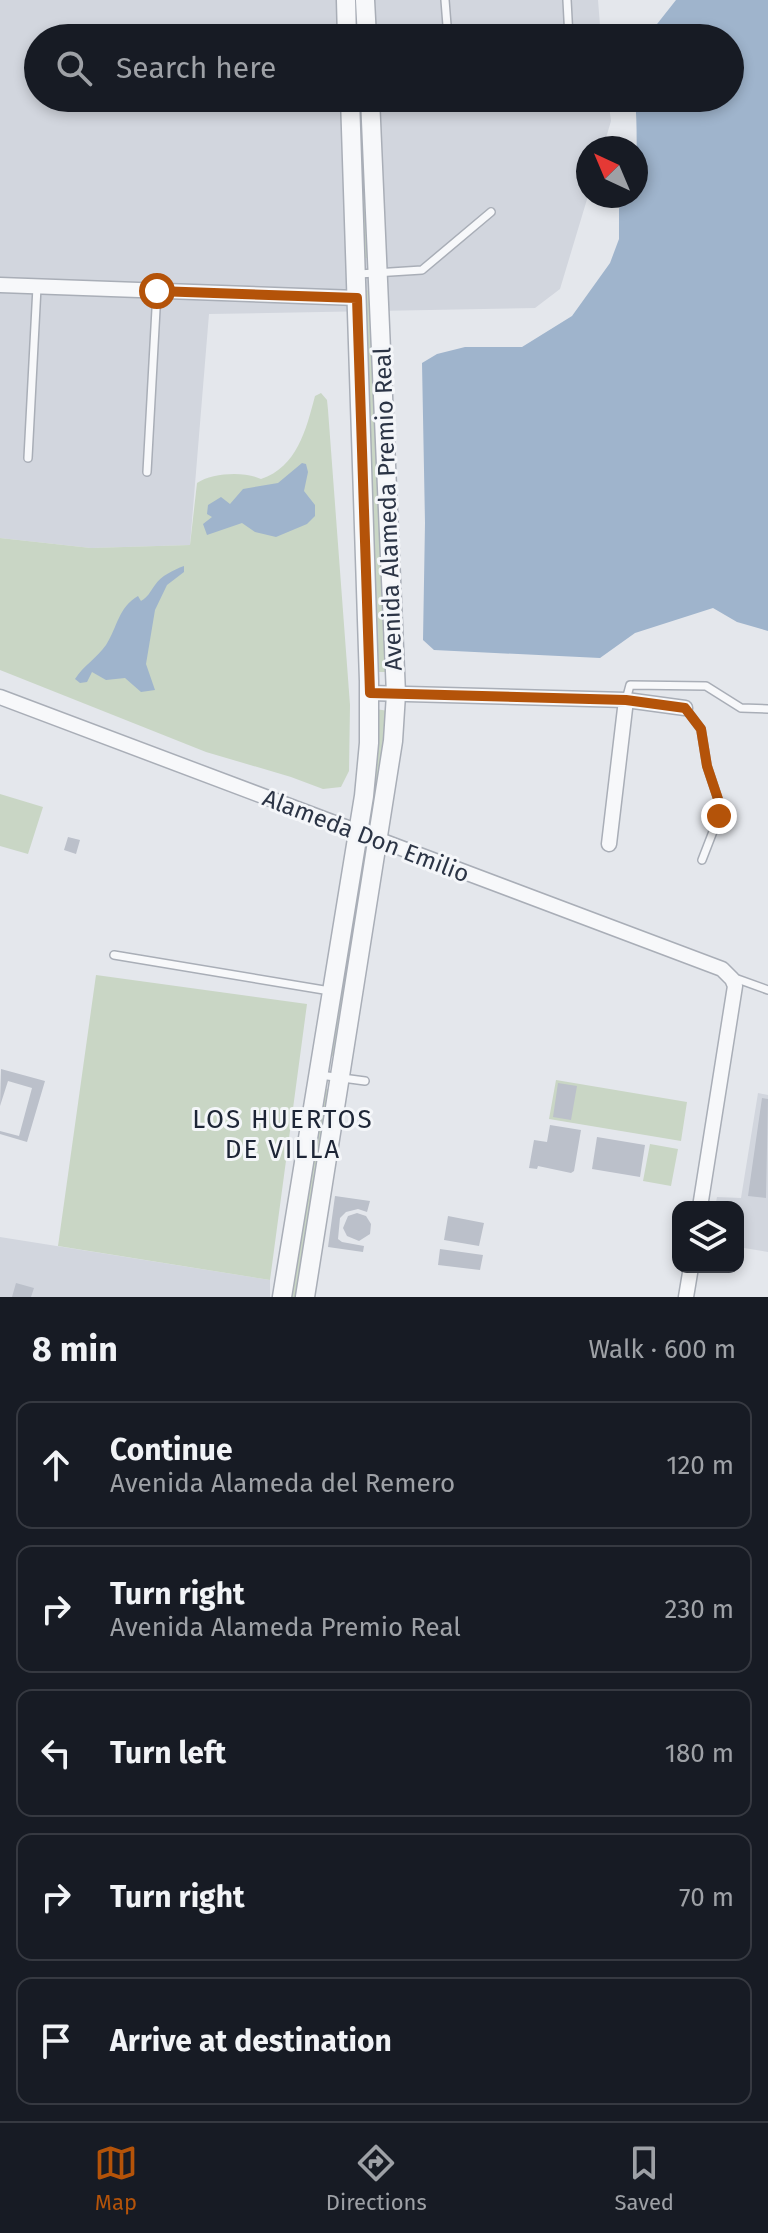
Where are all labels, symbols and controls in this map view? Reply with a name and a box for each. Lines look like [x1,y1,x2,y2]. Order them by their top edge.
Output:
search box [24,24,744,112]
icon: search [52,46,96,90]
text: Search here [116,50,276,86]
north arrow [576,136,648,208]
route start [139,273,175,309]
street label: Avenida Alameda Premio Real [368,347,408,671]
street label: Alameda Don Emilio [259,784,473,888]
route end [701,798,737,834]
district label: LOS HUERTOS DE VILLA [192,1104,374,1165]
map controls [672,1201,744,1273]
button: layers [672,1201,744,1273]
text: 8 min [32,1329,118,1370]
text: Walk · 600 m [588,1334,736,1365]
text: Continue [110,1432,233,1468]
icon: ahead [34,1443,78,1487]
text: 120 m [666,1450,734,1481]
text: Avenida Alameda del Remero [110,1468,455,1499]
text: Turn right [110,1576,245,1612]
icon: right [34,1587,78,1631]
text: 230 m [665,1594,734,1625]
text: Avenida Alameda Premio Real [110,1612,461,1643]
icon: left [34,1731,78,1775]
text: Turn left [110,1735,226,1771]
text: 180 m [665,1738,734,1769]
icon: right [34,1875,78,1919]
text: Turn right [110,1879,245,1915]
text: 70 m [679,1882,734,1913]
icon: arrive [34,2019,78,2063]
text: Arrive at destination [110,2023,392,2059]
tab: Map [94,2141,138,2216]
tab: Directions [326,2141,427,2216]
tab: Saved [615,2141,674,2216]

